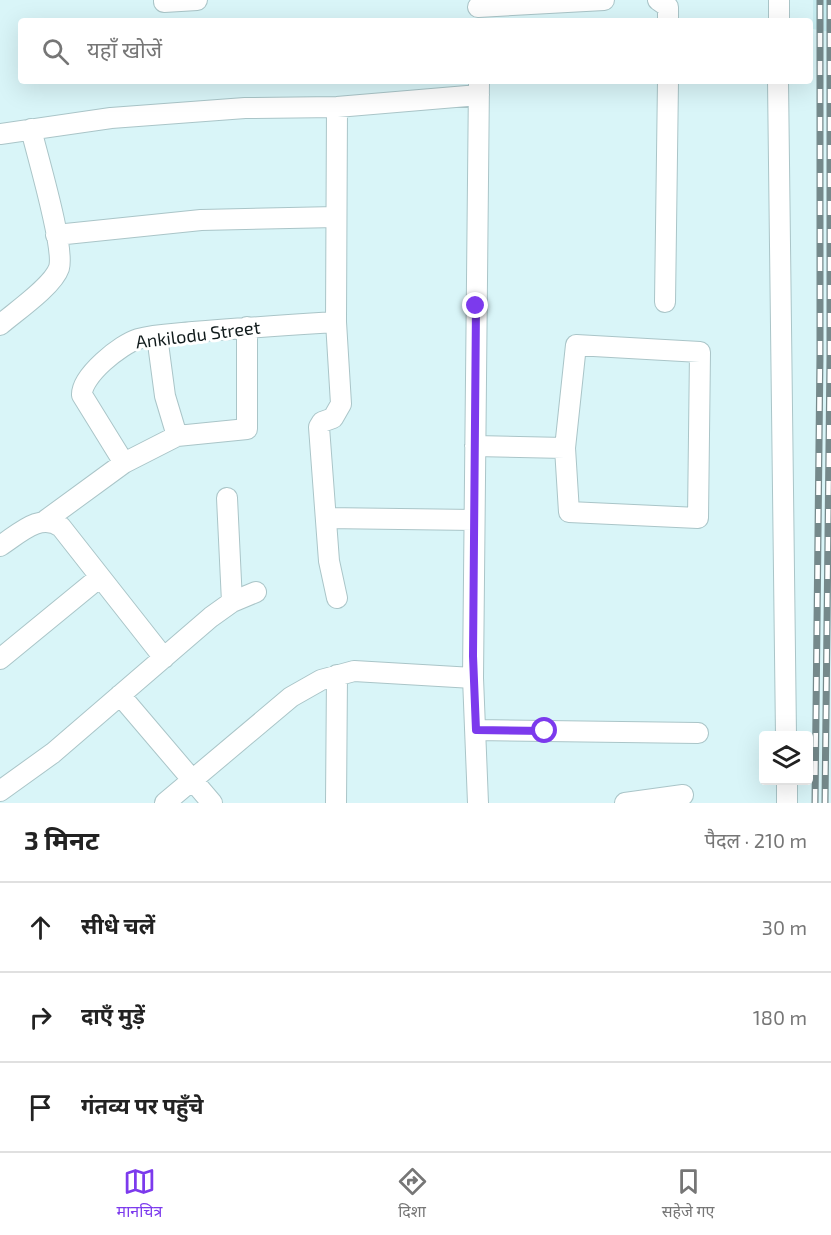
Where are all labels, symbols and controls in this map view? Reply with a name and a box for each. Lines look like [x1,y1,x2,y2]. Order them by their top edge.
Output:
search box [18,18,813,84]
icon: search [39,35,72,68]
text: यहाँ खोजें [87,36,162,62]
route end [462,292,488,318]
street label: Ankilodu Street [134,315,262,353]
route start [531,717,557,743]
map controls [759,731,813,785]
button: layers [759,731,813,785]
text: 3 मिनट [24,824,99,855]
text: पैदल · 210 m [705,828,807,852]
icon: ahead [24,911,57,944]
text: सीधे चलें [81,912,155,938]
text: 30 m [762,915,807,939]
icon: right [24,1001,57,1034]
text: दाएँ मुड़ें [81,1002,145,1028]
text: 180 m [753,1005,807,1029]
icon: arrive [24,1091,57,1124]
text: गंतव्य पर पहुँचे [81,1092,204,1118]
tab: मानचित्र [117,1165,162,1224]
tab: दिशा [396,1165,429,1224]
tab: सहेजे गए [662,1165,714,1224]

